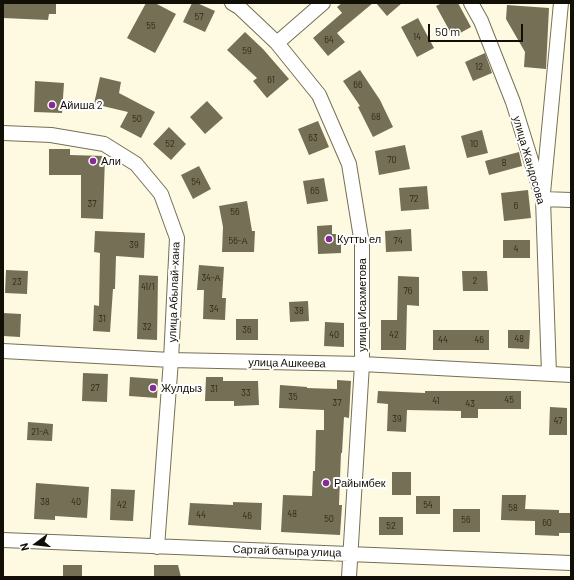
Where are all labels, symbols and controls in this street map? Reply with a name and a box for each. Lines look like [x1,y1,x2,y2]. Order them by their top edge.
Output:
house number: 57 [195,12,203,22]
scale bar [430,16,525,42]
house number: 55 [146,21,156,31]
text: 50 m [435,24,460,38]
house number: 14 [413,32,421,42]
house number: 64 [324,35,334,45]
house number: 59 [242,46,252,56]
house number: 12 [475,62,483,72]
house number: 61 [267,75,275,85]
house number: 66 [353,80,363,90]
place label: Айиша 2 [60,98,103,112]
marker: Айиша 2 [47,100,57,110]
house number: 68 [371,112,381,122]
house number: 50 [132,114,142,124]
street label: улица Жандосова [510,114,548,206]
house number: 63 [308,133,318,143]
house number: 52 [165,139,175,149]
house number: 10 [470,139,478,149]
place label: Али [101,154,121,168]
house number: 70 [387,155,397,165]
marker: Али [88,156,98,166]
house number: 8 [502,158,506,168]
house number: 54 [191,177,201,187]
house number: 65 [310,186,320,196]
house number: 72 [409,194,419,204]
house number: 37 [88,199,96,209]
house number: 6 [514,201,518,211]
house number: 56 [230,207,240,217]
place label: Кутты ел [337,232,381,246]
marker: Кутты ел [324,234,334,244]
house number: 56-А [229,236,247,246]
house number: 74 [393,236,403,246]
house number: 39 [129,240,139,250]
street label: улица Абылай-хана [166,241,182,343]
house number: 4 [514,244,518,254]
street label: улица Исахметова [355,258,369,352]
house number: 34-А [201,273,221,283]
house number: 2 [473,276,477,286]
house number: 23 [12,277,22,287]
house number: 41/1 [141,282,155,292]
house number: 76 [404,286,412,296]
house number: 34 [209,304,219,314]
house number: 38 [294,306,304,316]
house number: 31 [98,314,106,324]
house number: 32 [142,322,152,332]
house number: 36 [242,325,252,335]
house number: 40 [329,330,339,340]
house number: 42 [389,330,399,340]
house number: 48 [514,334,524,344]
house number: 44 [438,335,448,345]
house number: 46 [474,335,484,345]
street label: улица Ашкеева [248,356,326,370]
place label: Жулдыз [161,381,202,395]
house number: 27 [90,383,100,393]
marker: Жулдыз [148,383,158,393]
house number: 31 [210,384,218,394]
house number: 33 [241,388,251,398]
house number: 35 [288,392,298,402]
house number: 45 [504,395,514,405]
house number: 41 [432,396,440,406]
house number: 37 [333,398,341,408]
house number: 43 [465,399,475,409]
house number: 39 [392,414,402,424]
house number: 47 [554,416,562,426]
house number: 21-А [31,427,49,437]
place label: Райымбек [334,476,386,490]
marker: Райымбек [321,478,331,488]
house number: 38 [40,497,50,507]
house number: 40 [71,497,81,507]
house number: 42 [117,500,127,510]
house number: 54 [423,500,433,510]
house number: 58 [508,503,518,513]
house number: 48 [287,509,297,519]
house number: 44 [196,510,206,520]
house number: 46 [242,511,252,521]
house number: 50 [324,514,334,524]
house number: 56 [461,515,471,525]
house number: 60 [542,518,552,528]
house number: 52 [386,521,396,531]
north arrow [16,524,56,564]
text: N [17,542,31,552]
street label: Сартай батыра улица [232,543,342,559]

